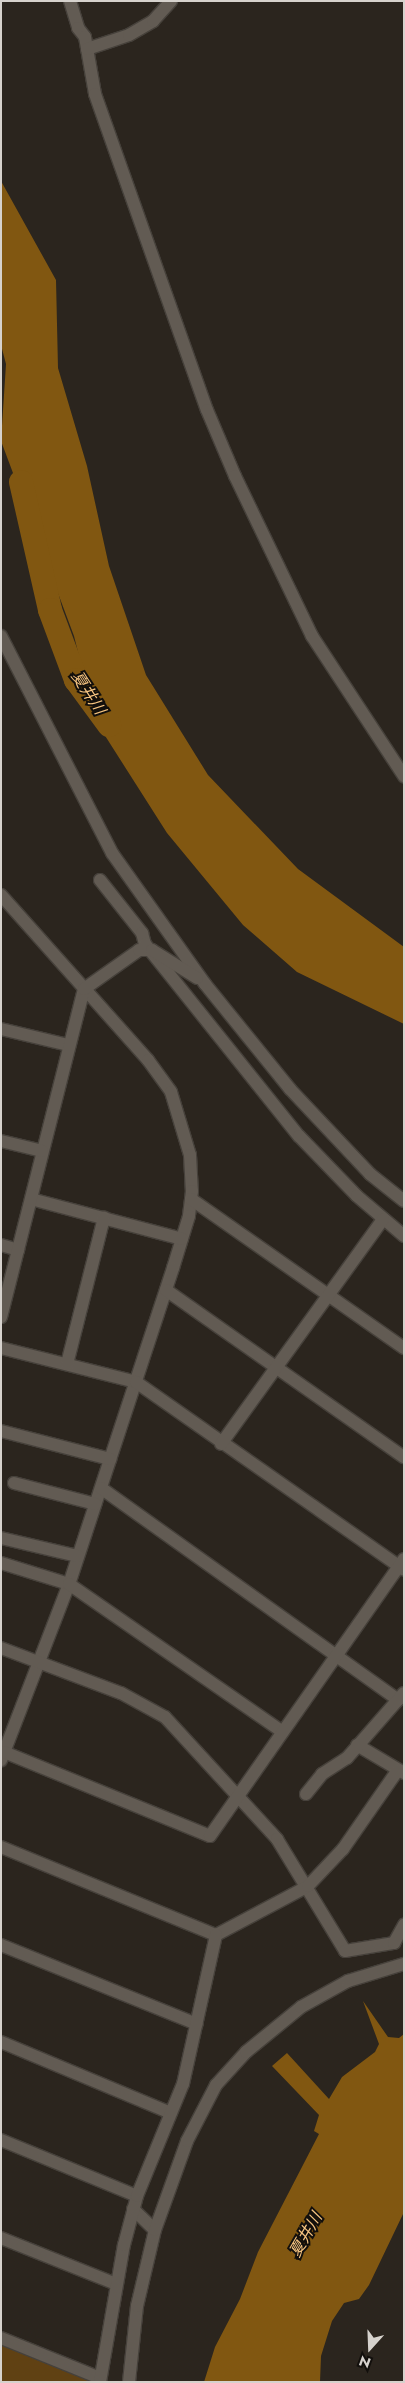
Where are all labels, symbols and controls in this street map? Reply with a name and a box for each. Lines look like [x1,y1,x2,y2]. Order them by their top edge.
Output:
water label: 夏井川 [67,668,109,718]
water label: 夏井川 [286,2209,326,2261]
north arrow [345,2323,395,2373]
text: N [356,2351,374,2373]

